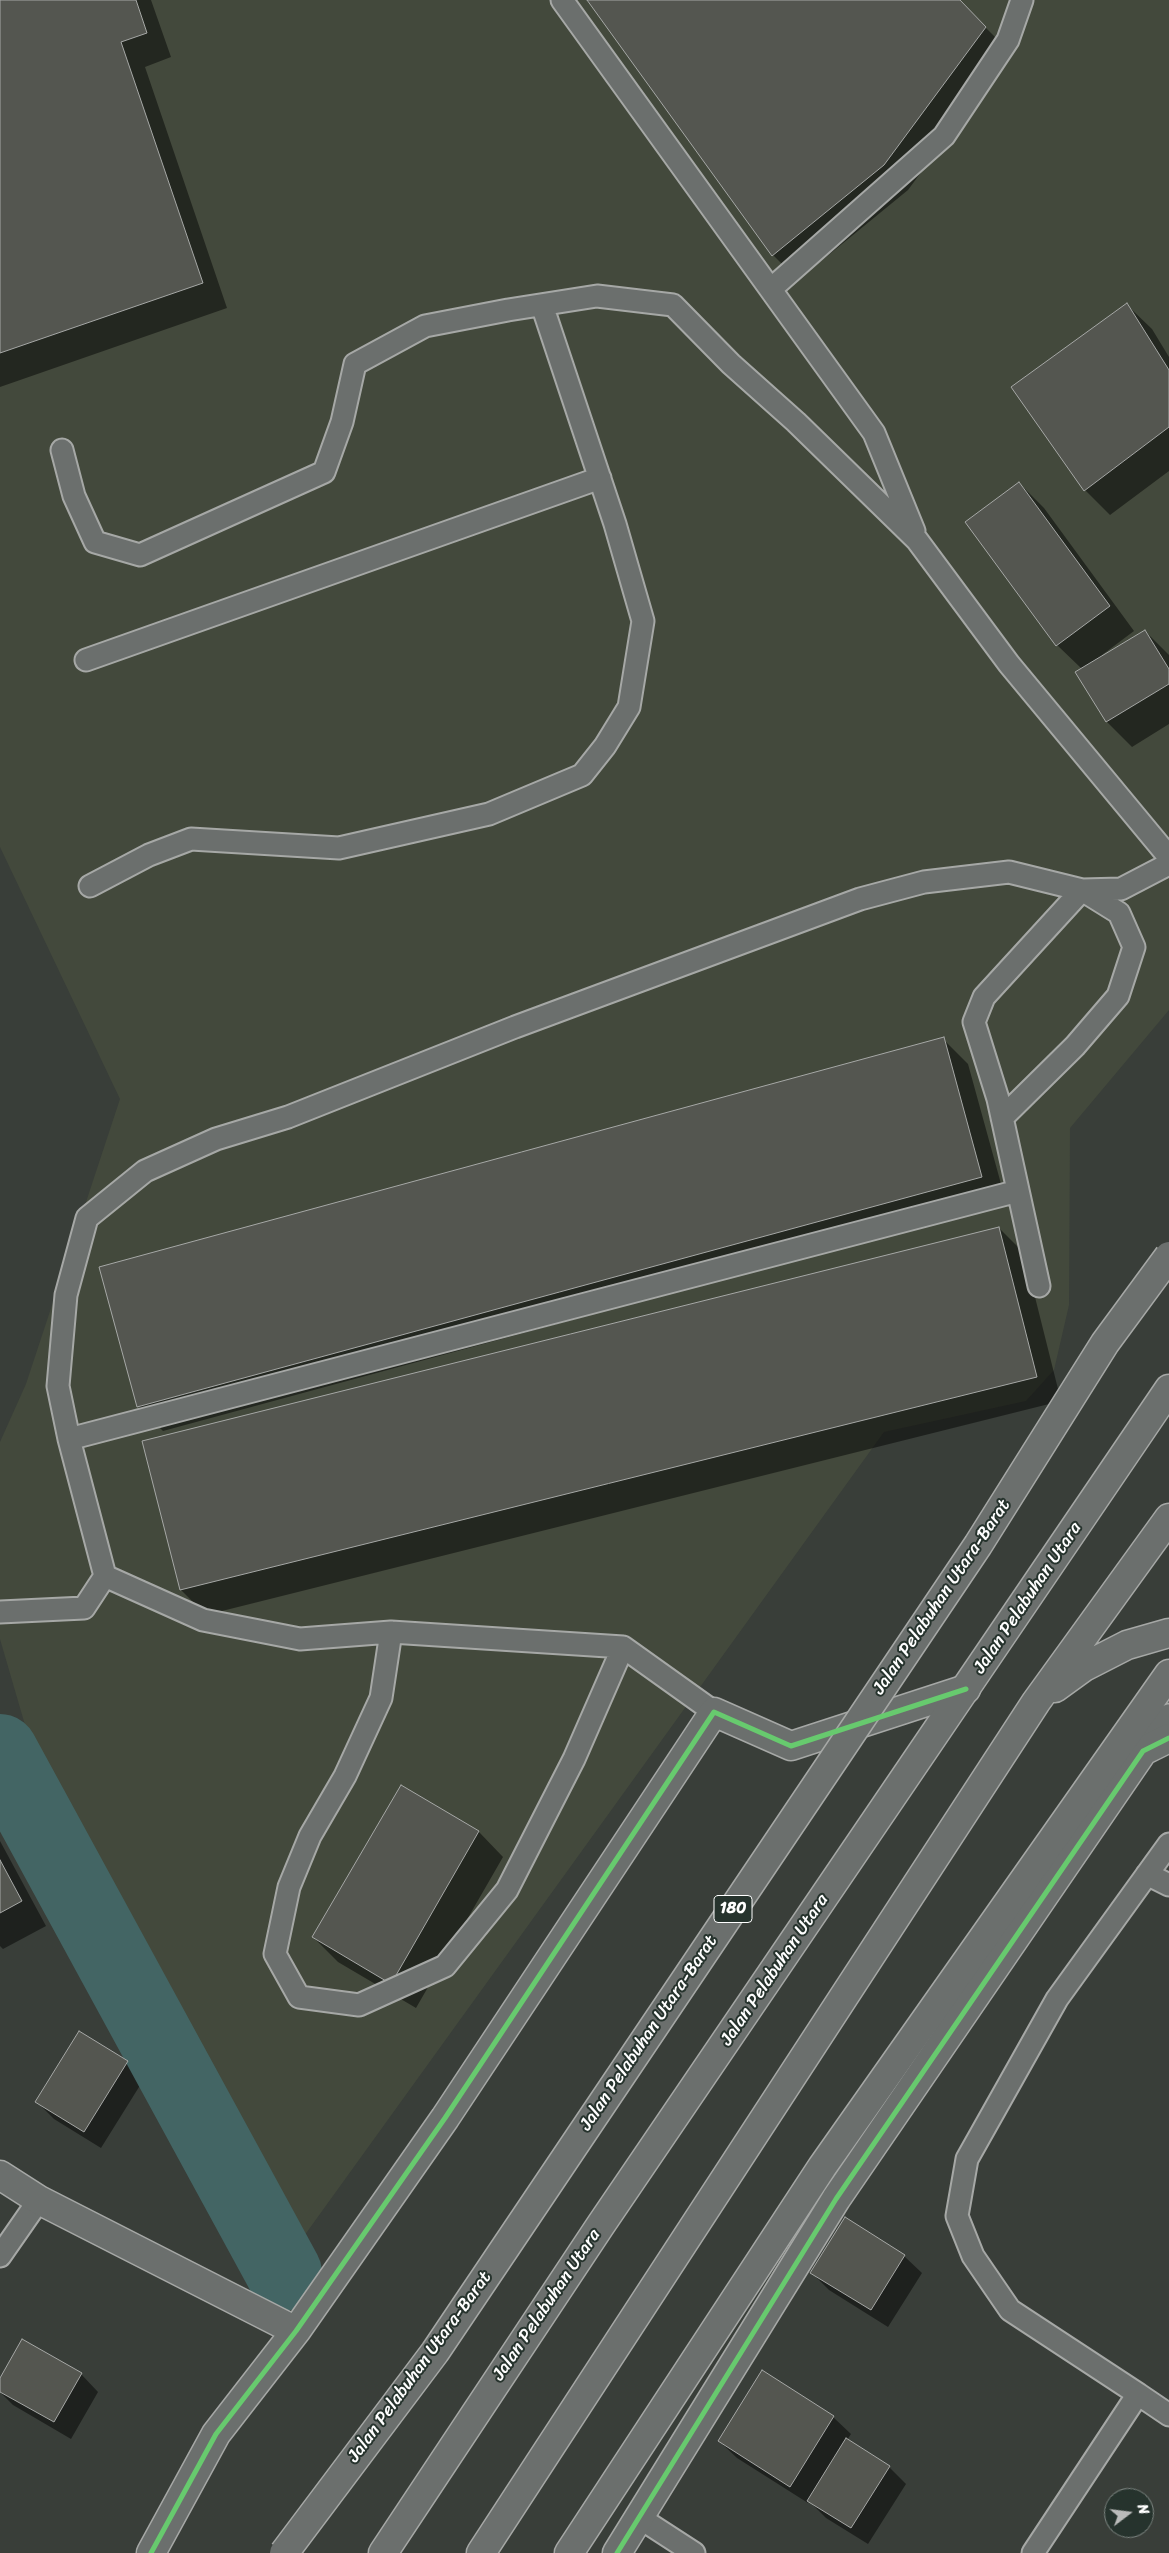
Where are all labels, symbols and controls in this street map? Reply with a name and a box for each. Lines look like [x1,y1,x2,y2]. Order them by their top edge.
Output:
street label: Jalan Pelabuhan Utara-Barat [869,1495,1015,1699]
street label: Jalan Pelabuhan Utara [969,1518,1087,1678]
street label: Jalan Pelabuhan Utara [716,1890,834,2050]
road number: 180 [714,1896,752,1922]
street label: Jalan Pelabuhan Utara-Barat [576,1931,722,2135]
street label: Jalan Pelabuhan Utara [488,2225,606,2385]
street label: Jalan Pelabuhan Utara-Barat [343,2267,497,2467]
north arrow [1104,2488,1154,2538]
text: N [1130,2501,1156,2517]

